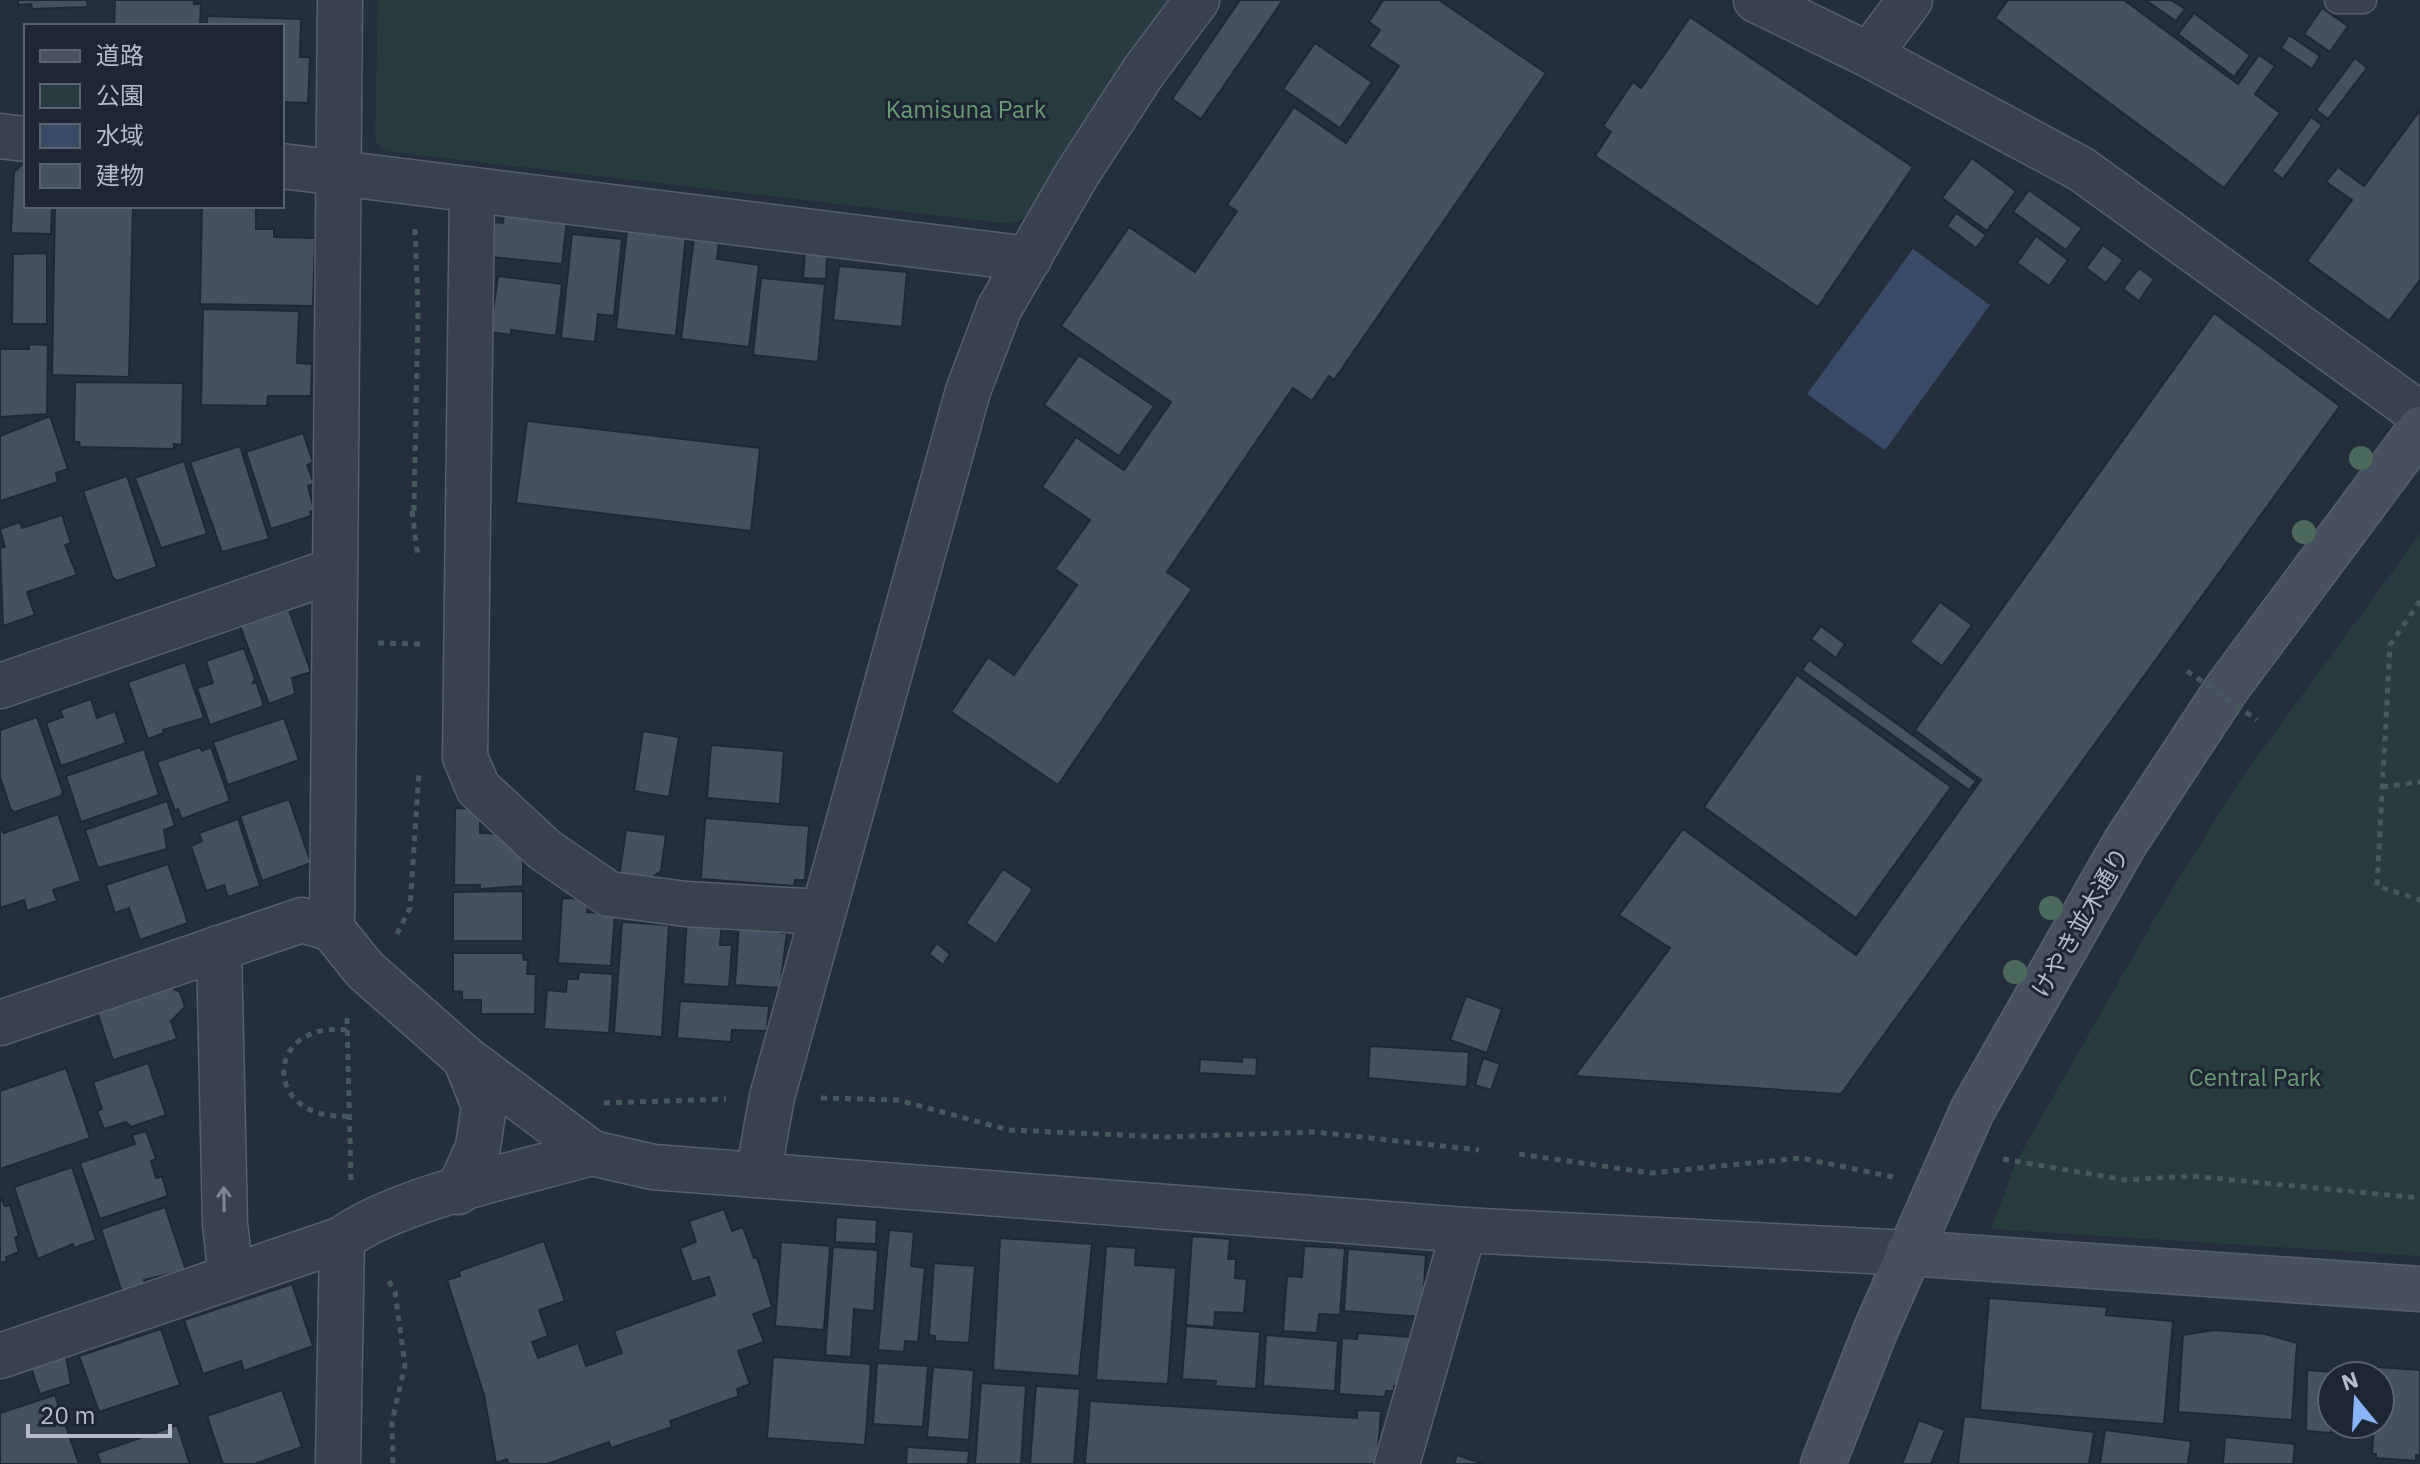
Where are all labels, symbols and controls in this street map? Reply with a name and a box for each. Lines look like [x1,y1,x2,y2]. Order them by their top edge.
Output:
legend [24,24,284,208]
text: 道路 [96,39,144,71]
text: 公園 [96,79,144,111]
park label: Kamisuna Park [886,93,1047,125]
text: 水域 [96,119,144,151]
text: 建物 [96,159,144,191]
street label: けやき並木通り [2024,841,2136,1003]
park label: Central Park [2189,1061,2322,1093]
one-way arrow [217,1186,232,1213]
north arrow [2316,1360,2396,1440]
text: N [2338,1364,2362,1397]
scale bar [28,1388,170,1438]
text: 20 m [40,1399,95,1431]

